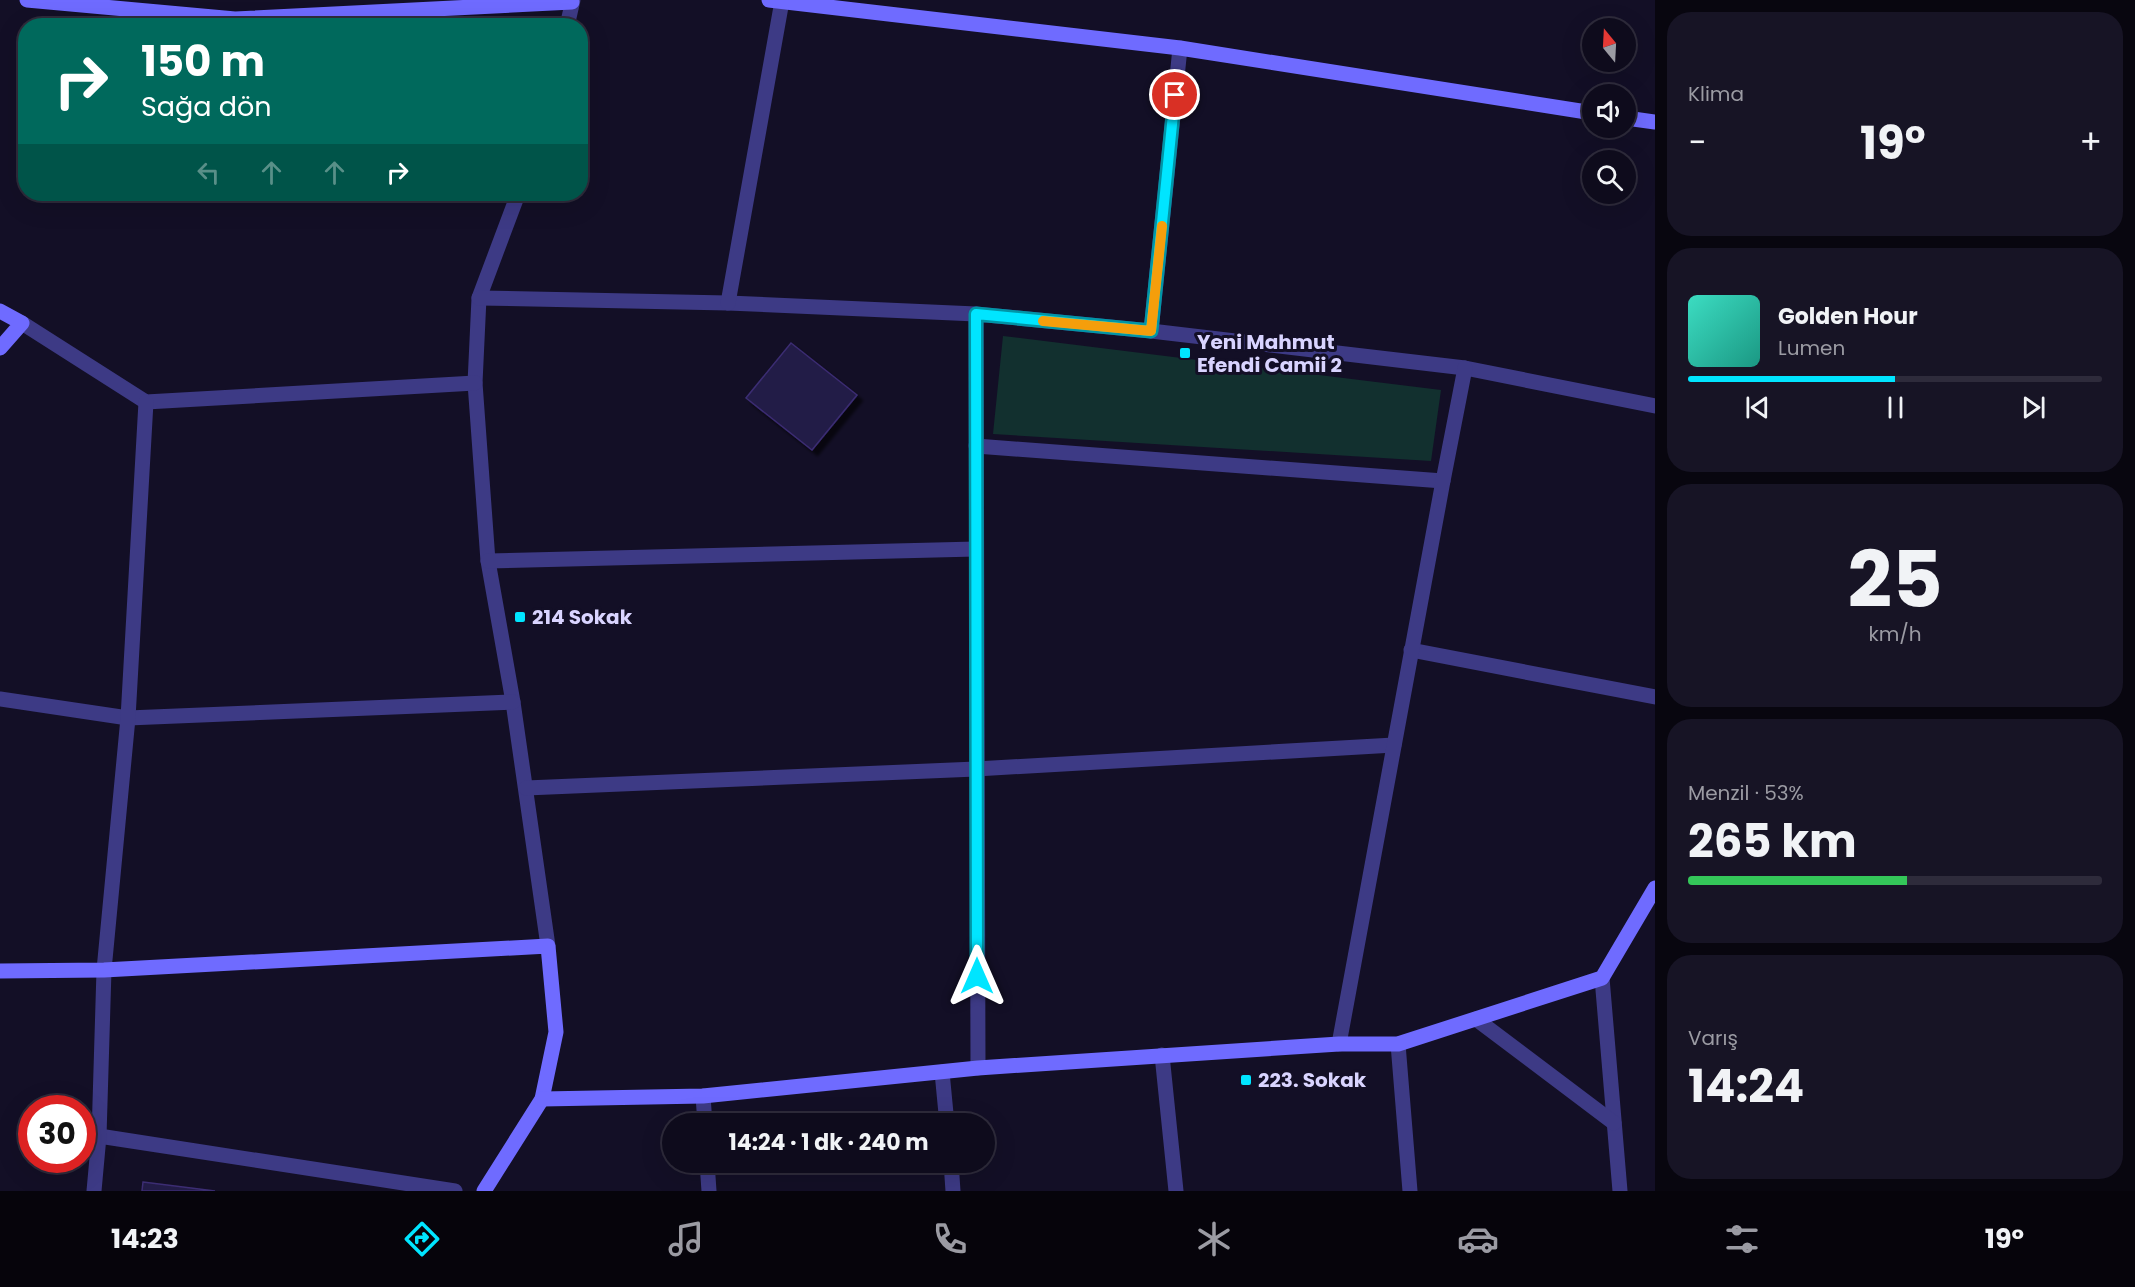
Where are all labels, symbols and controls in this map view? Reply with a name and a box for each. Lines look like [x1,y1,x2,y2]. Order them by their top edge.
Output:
north arrow [1582,18,1636,72]
map controls [1582,18,1636,204]
text: 150 m [141,32,265,91]
icon: right [42,42,120,120]
pin [1149,69,1200,120]
icon: arrive [1158,78,1191,111]
text: Klima [1688,80,1744,108]
button: sound [1582,84,1636,138]
text: Sağa dön [141,88,272,125]
text: 19° [1860,112,1926,175]
text: − [1688,119,1706,166]
text: + [2079,119,2102,166]
button: search [1582,150,1636,204]
icon: left [192,156,225,189]
icon: ahead [255,156,288,189]
icon: ahead [318,156,351,189]
icon: right [381,156,414,189]
text: Golden Hour [1778,301,1918,332]
place label: Yeni Mahmut Efendi Camii 2 [1197,328,1342,379]
text: Lumen [1778,334,1845,362]
marker: Yeni Mahmut Efendi Camii 2 [1178,346,1192,360]
icon: previous [1741,391,1774,424]
icon: pause [1879,391,1912,424]
icon: next [2017,391,2050,424]
text: 25 [1847,525,1943,634]
place label: 214 Sokak [532,603,633,631]
marker: 214 Sokak [513,610,527,624]
text: km/h [1868,620,1922,648]
text: Menzil · 53% [1688,779,1804,807]
text: 265 km [1688,810,1857,873]
position arrow [945,944,1009,1008]
text: Varış [1688,1024,1738,1052]
text: 14:24 [1688,1055,1804,1118]
place label: 223. Sokak [1258,1066,1367,1094]
marker: 223. Sokak [1239,1073,1253,1087]
speed limit sign: 30 [18,1095,96,1173]
text: 14:24 · 1 dk · 240 m [729,1127,928,1158]
icon: directions [401,1218,443,1260]
icon: music [665,1218,707,1260]
icon: phone [929,1218,971,1260]
icon: climate [1193,1218,1235,1260]
icon: car [1457,1218,1499,1260]
icon: filters [1721,1218,1763,1260]
text: 14:23 [111,1220,179,1257]
text: 19° [1985,1220,2024,1257]

